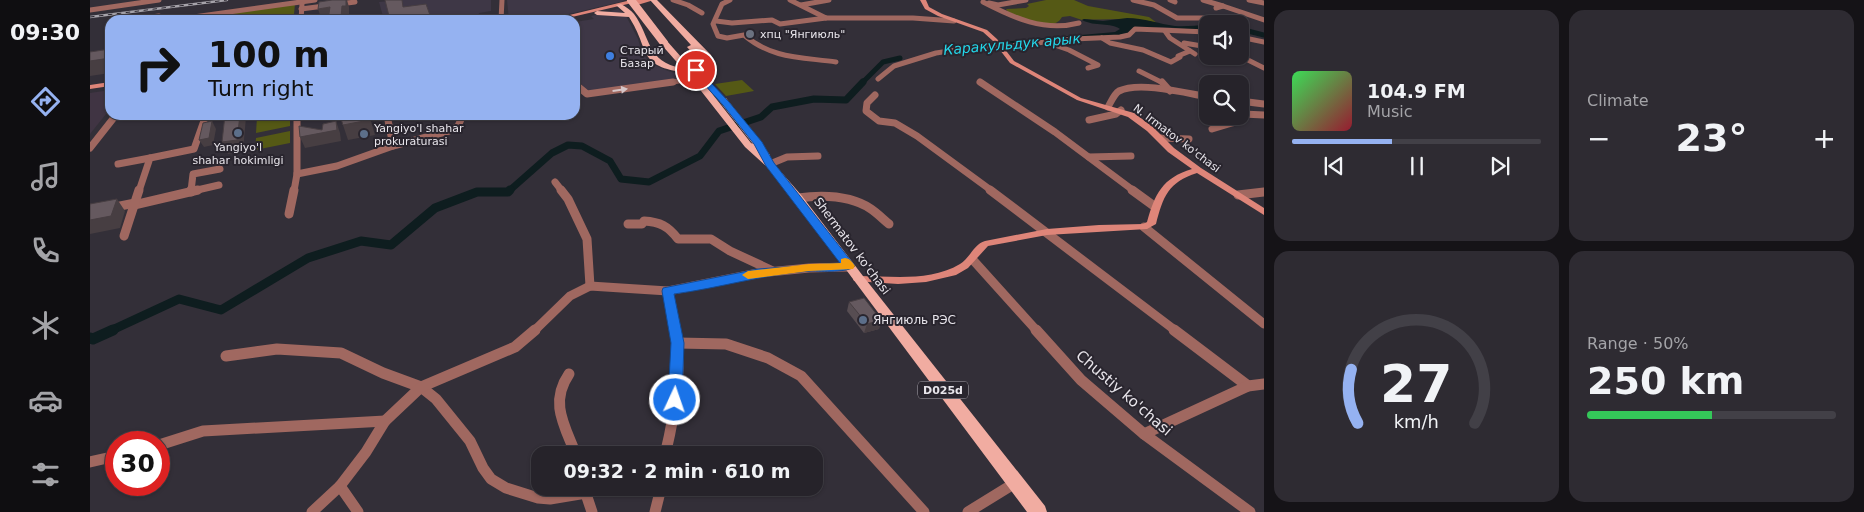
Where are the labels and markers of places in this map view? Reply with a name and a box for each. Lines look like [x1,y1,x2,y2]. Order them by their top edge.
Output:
marker: хпц "Янгиюль" [744,28,756,40]
place label: хпц "Янгиюль" [760,28,845,41]
place label: Cтарый Базар [620,44,664,70]
pin [675,49,717,91]
marker: Cтарый Базар [604,50,616,62]
place label: Yangiyo'l shahar prokuraturasi [373,122,464,148]
marker: Yangiyo'l shahar hokimligi [232,127,244,139]
marker: Yangiyo'l shahar prokuraturasi [358,128,370,140]
place label: Yangiyo'l shahar hokimligi [192,141,284,167]
place label: Янгиюль РЭС [873,313,956,327]
marker: Янгиюль РЭС [857,314,869,326]

